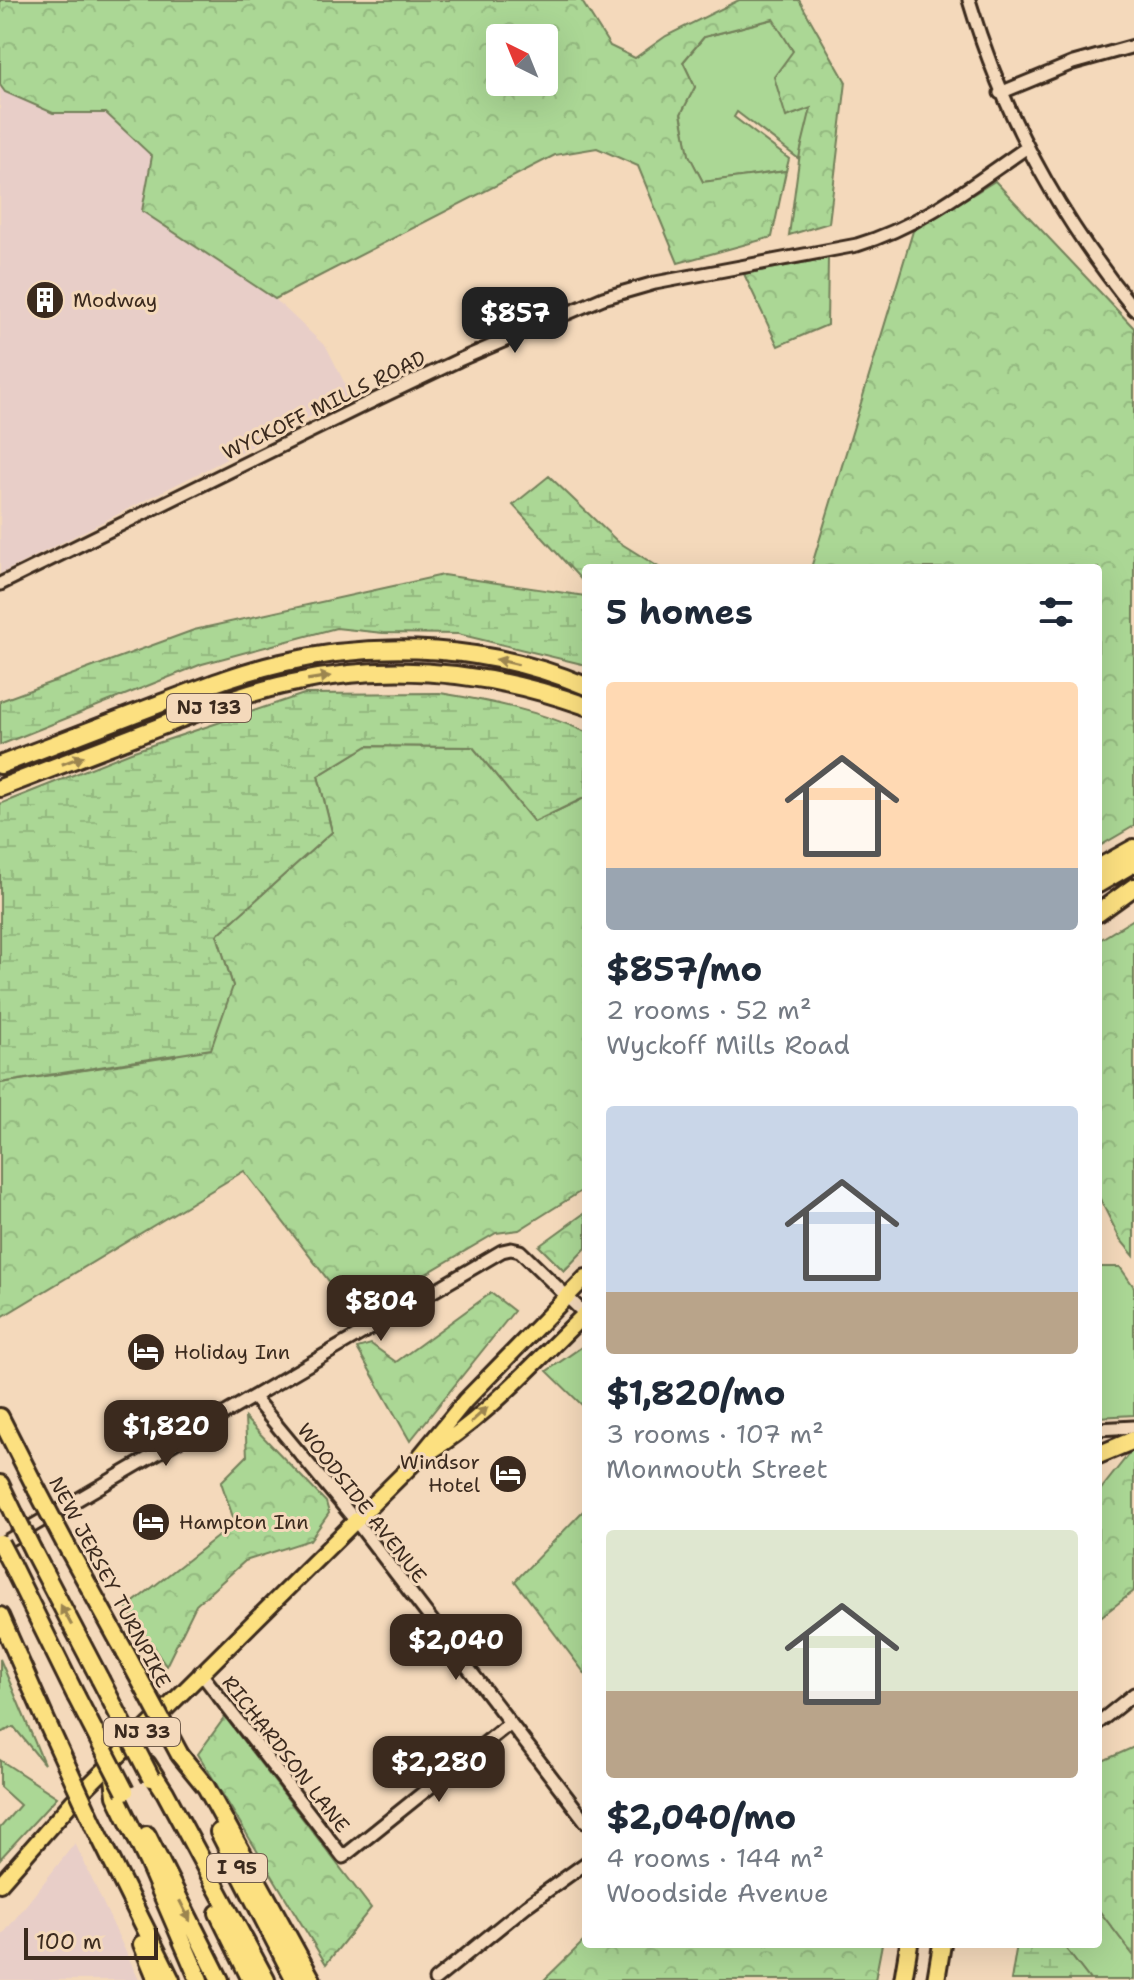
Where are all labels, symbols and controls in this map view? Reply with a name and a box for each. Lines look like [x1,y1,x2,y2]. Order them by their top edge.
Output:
north arrow [486,24,558,96]
map controls [486,24,558,96]
building icon: Modway [24,279,66,321]
place label: Modway [73,287,157,313]
pin: $857 [468,287,562,355]
text: $857 [480,295,550,330]
street label: WYCKOFF MILLS ROAD [218,344,430,466]
text: 5 homes [606,589,753,635]
icon: filters [1034,590,1078,634]
one-way arrow [495,655,520,668]
one-way arrow [307,671,332,684]
road number: NJ 133 [167,694,251,722]
icon: home [770,734,914,878]
one-way arrow [61,753,85,766]
text: $857/mo [606,946,762,992]
text: 2 rooms · 52 m² [606,992,812,1027]
text: Wyckoff Mills Road [606,1027,850,1062]
icon: home [770,1158,914,1302]
pin: $804 [334,1275,428,1343]
text: $804 [345,1283,417,1318]
hotel icon: Holiday Inn [125,1331,167,1373]
place label: Holiday Inn [174,1339,290,1365]
text: $1,820/mo [606,1370,786,1416]
pin: $1,820 [101,1400,231,1468]
one-way arrow [470,1407,489,1425]
text: $1,820 [122,1408,210,1443]
text: 3 rooms · 107 m² [606,1416,824,1451]
street label: WOODSIDE AVENUE [291,1418,433,1588]
place label: Windsor Hotel [400,1449,480,1498]
text: Monmouth Street [606,1451,828,1486]
hotel icon: Windsor Hotel [487,1453,529,1495]
street label: NEW JERSEY TURNPIKE [43,1472,177,1692]
hotel icon: Hampton Inn [130,1501,172,1543]
place label: Hampton Inn [179,1509,308,1535]
icon: home [770,1582,914,1726]
one-way arrow [60,1604,73,1627]
pin: $2,040 [391,1614,521,1682]
text: $2,040 [408,1622,504,1657]
street label: RICHARDSON LANE [217,1670,355,1838]
road number: NJ 33 [104,1718,180,1746]
pin: $2,280 [374,1736,504,1804]
text: $2,280 [391,1744,487,1779]
text: $2,040/mo [606,1794,796,1840]
text: 4 rooms · 144 m² [606,1840,824,1875]
road number: I 95 [207,1854,267,1882]
text: Woodside Avenue [606,1875,829,1910]
one-way arrow [178,1899,192,1922]
scale bar [24,1924,158,1960]
text: 100 m [36,1927,102,1956]

